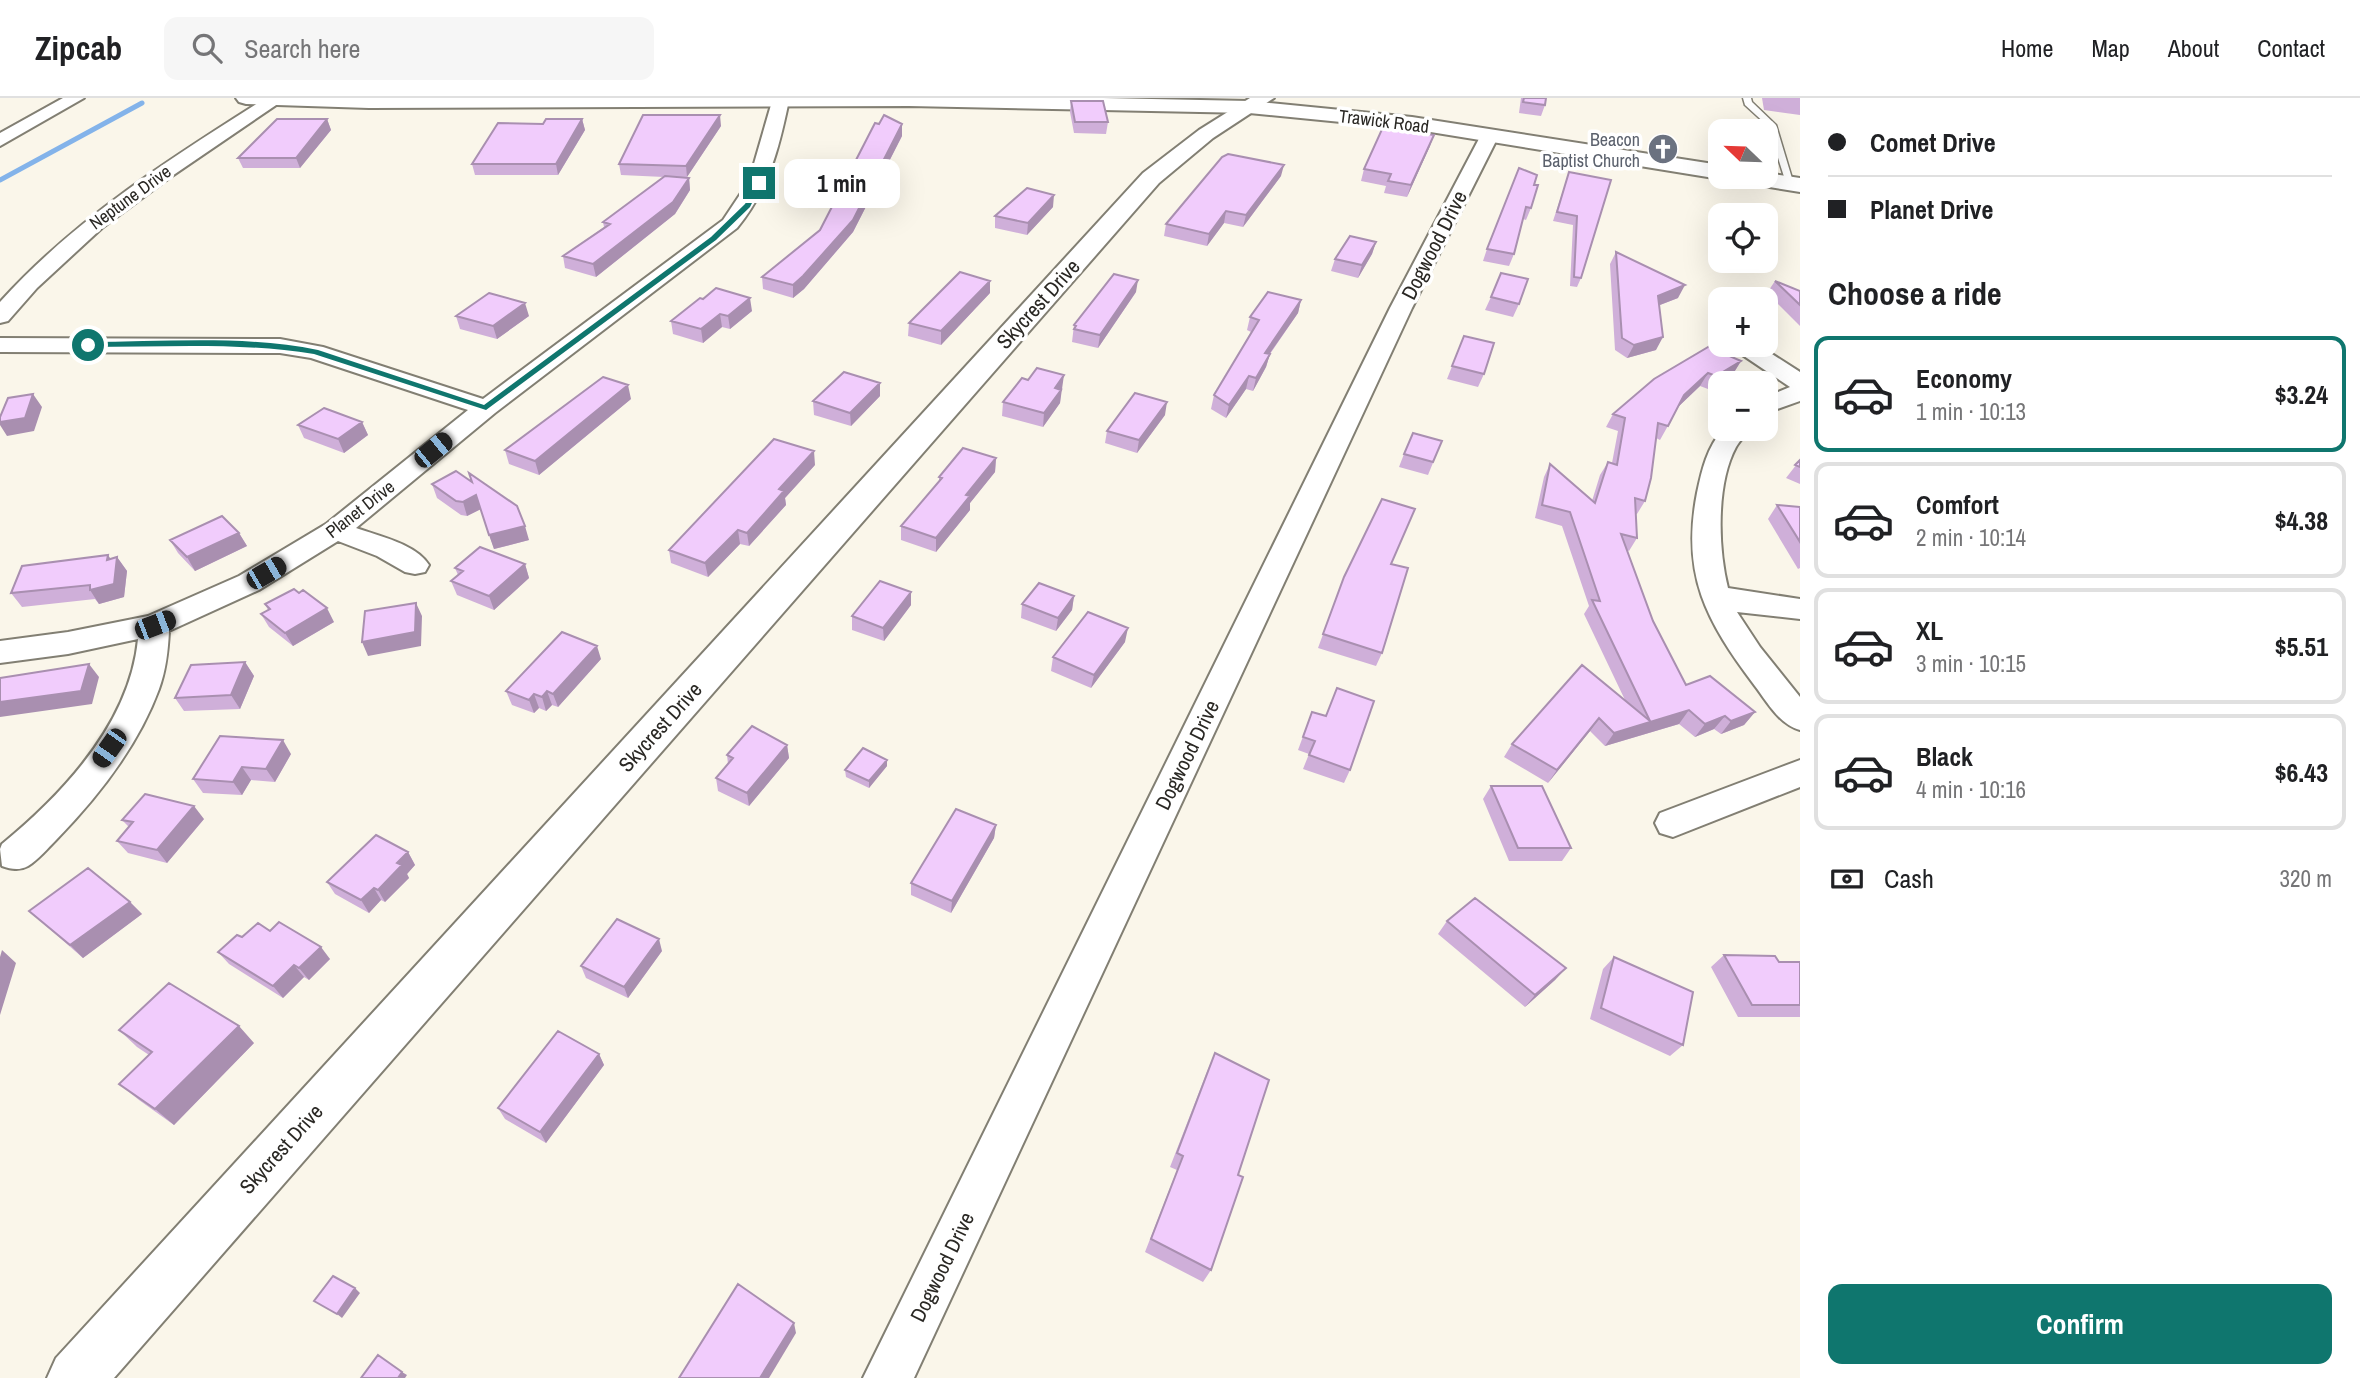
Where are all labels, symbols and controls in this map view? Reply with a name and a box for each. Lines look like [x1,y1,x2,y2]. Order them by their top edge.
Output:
search box [164,17,654,80]
text: Zipcab [35,26,122,70]
icon: search [188,29,226,67]
text: Search here [244,31,360,66]
text: Home [2001,32,2053,64]
text: Map [2091,32,2130,64]
text: About [2168,32,2219,64]
text: Contact [2257,32,2325,64]
street label: Trawick Road [1338,103,1430,139]
north arrow [1708,119,1778,189]
map controls [1708,119,1778,441]
text: Comet Drive [1870,125,1996,160]
place label: Beacon Baptist Church [1542,127,1640,173]
church icon: Beacon Baptist Church [1646,132,1680,166]
callout: 1 min [784,158,899,208]
street label: Neptune Drive [84,159,176,235]
route end [743,167,775,199]
text: 1 min [817,168,867,199]
street label: Dogwood Drive [1394,186,1474,304]
text: Planet Drive [1870,192,1993,227]
button: locate [1708,203,1778,273]
street label: Skycrest Drive [990,253,1086,355]
text: Choose a ride [1828,272,2002,315]
button: + [1708,287,1778,357]
route start [72,329,104,361]
text: Economy [1916,361,2012,396]
icon: car [1832,363,1895,426]
button: − [1708,371,1778,441]
text: $3.24 [2275,377,2328,412]
text: 1 min · 10:13 [1916,396,2026,427]
car [411,429,456,471]
street label: Planet Drive [320,474,400,544]
text: Comfort [1916,487,1999,522]
icon: car [1832,489,1895,552]
text: $4.38 [2275,503,2328,538]
text: 2 min · 10:14 [1916,522,2026,553]
car [243,553,290,593]
car [132,608,179,642]
text: XL [1916,613,1943,648]
icon: car [1832,615,1895,678]
text: $5.51 [2275,629,2328,664]
text: 3 min · 10:15 [1916,648,2026,679]
street label: Skycrest Drive [612,676,708,778]
street label: Dogwood Drive [1148,695,1226,815]
car [89,725,130,771]
text: Black [1916,739,1973,774]
icon: car [1832,741,1895,804]
text: $6.43 [2275,755,2328,790]
text: 4 min · 10:16 [1916,774,2026,805]
icon: cash [1828,860,1866,898]
text: Cash [1884,861,1934,896]
text: 320 m [2280,863,2332,894]
street label: Skycrest Drive [233,1098,329,1200]
street label: Dogwood Drive [903,1207,981,1327]
button: Confirm [1828,1284,2332,1364]

